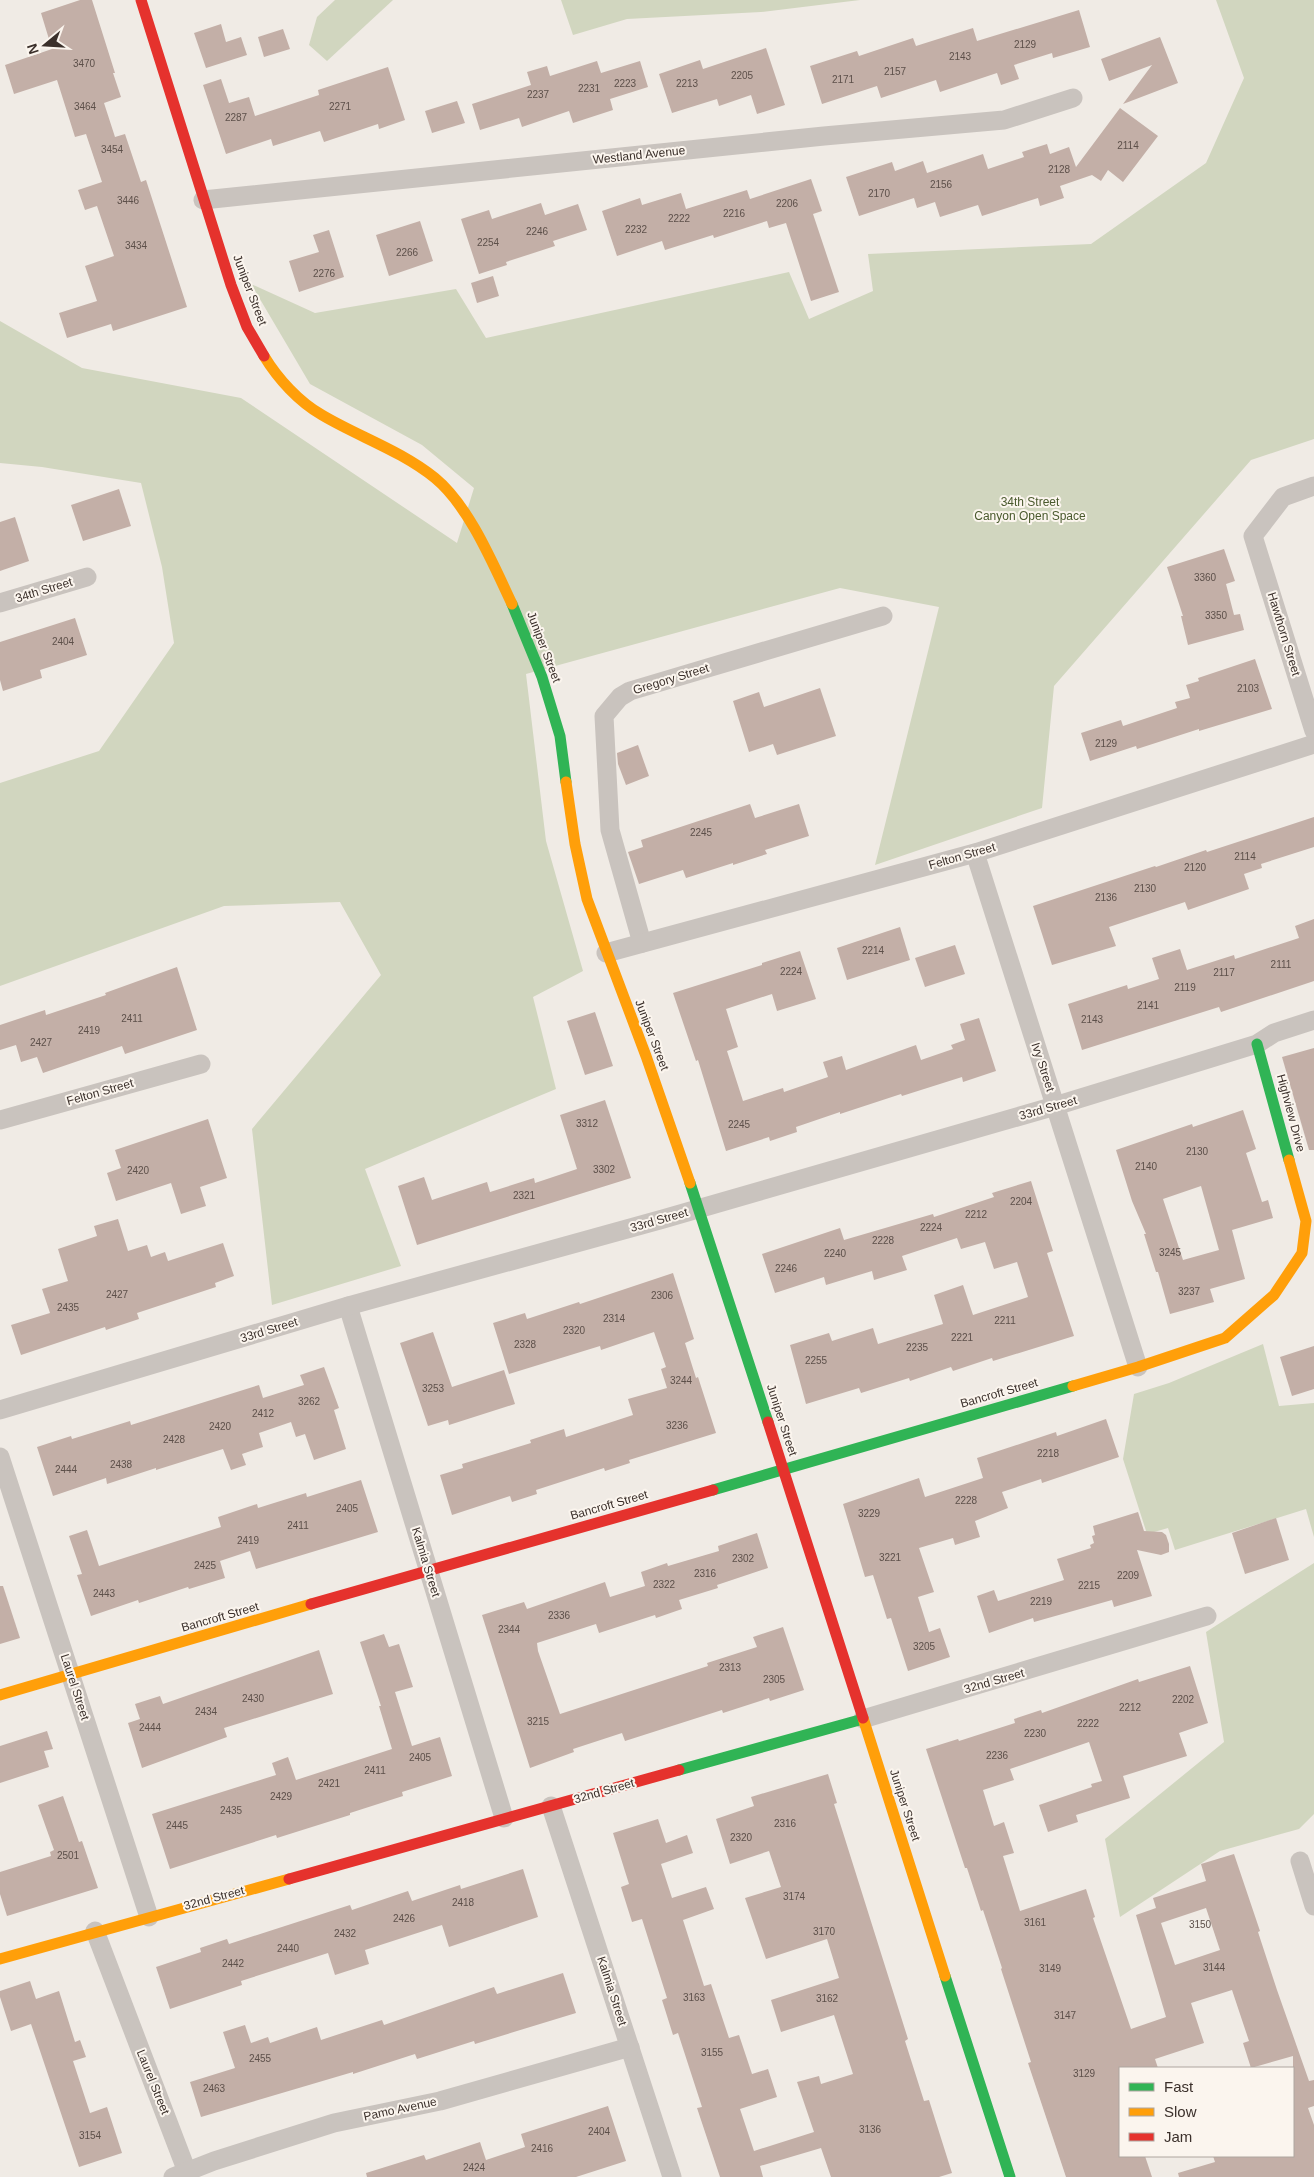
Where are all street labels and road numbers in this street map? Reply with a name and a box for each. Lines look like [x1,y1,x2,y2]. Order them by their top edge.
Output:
street label: Westland Avenue [592,143,686,167]
street label: Juniper Street [230,253,270,328]
street label: 34th Street [14,575,75,605]
street label: Hawthorn Street [1265,590,1304,678]
street label: Juniper Street [524,610,564,685]
street label: Gregory Street [631,661,711,697]
street label: Felton Street [927,840,998,872]
street label: Juniper Street [632,998,672,1073]
street label: Ivy Street [1029,1041,1058,1094]
street label: Highview Drive [1274,1073,1308,1154]
street label: Felton Street [65,1076,136,1108]
street label: 33rd Street [1018,1093,1079,1123]
street label: 33rd Street [629,1205,690,1235]
street label: 33rd Street [239,1314,300,1345]
street label: Bancroft Street [959,1375,1040,1411]
street label: Juniper Street [764,1382,800,1458]
street label: Bancroft Street [569,1487,650,1523]
street label: Kalmia Street [409,1526,443,1599]
street label: Bancroft Street [180,1599,261,1635]
street label: Laurel Street [58,1652,92,1722]
street label: 32nd Street [962,1666,1026,1696]
street label: Juniper Street [887,1767,923,1843]
street label: 32nd Street [572,1776,636,1806]
street label: 32nd Street [182,1883,246,1913]
street label: Kalmia Street [594,1955,630,2028]
street label: Laurel Street [134,2048,173,2117]
street label: Pamo Avenue [362,2094,438,2124]

